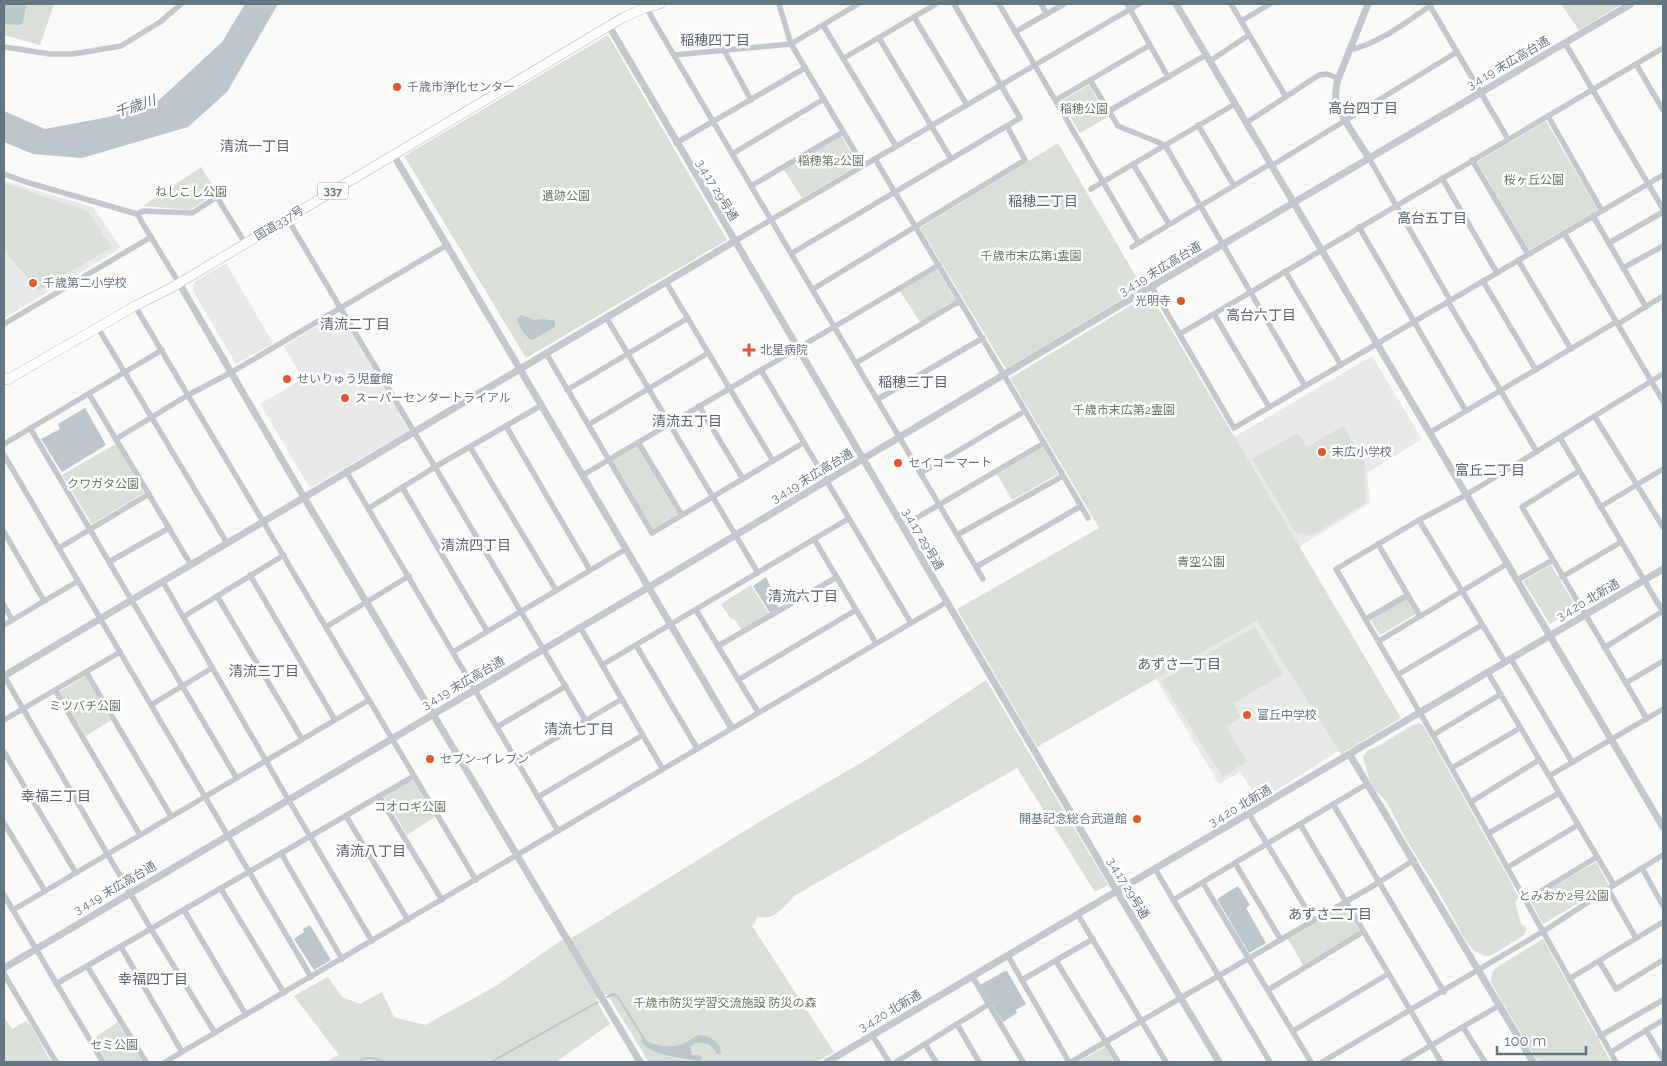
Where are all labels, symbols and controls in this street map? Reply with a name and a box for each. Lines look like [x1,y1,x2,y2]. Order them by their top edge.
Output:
district label: 稲穂四丁目 [680,32,750,48]
street label: 3.4.19 末広高台通 [1464,34,1552,92]
place label: 千歳市浄化センター [407,80,515,94]
marker: 千歳市浄化センター [391,81,403,93]
water label: 千歳川 [113,91,159,120]
district label: 高台四丁目 [1328,100,1398,116]
park label: 稲穂公園 [1060,102,1108,116]
district label: 清流一丁目 [220,138,290,154]
park label: 稲穂第2公園 [798,154,864,168]
street label: 3.4.17 29号通 [693,157,741,223]
park label: 桜ヶ丘公園 [1504,173,1564,187]
road number: 337 [318,182,348,200]
park label: ねしこし公園 [155,185,227,199]
park label: 遺跡公園 [542,189,590,203]
district label: 稲穂二丁目 [1008,193,1078,209]
street label: 国道337号 [252,203,306,243]
district label: 高台五丁目 [1397,210,1467,226]
street label: 3.4.19 末広高台通 [1117,239,1203,299]
park label: 千歳市末広第1霊園 [980,249,1082,263]
place label: 千歳第二小学校 [43,276,127,290]
marker: 千歳第二小学校 [27,277,39,289]
place label: 光明寺 [1135,294,1171,308]
marker: 光明寺 [1175,295,1187,307]
district label: 高台六丁目 [1226,307,1296,323]
district label: 清流二丁目 [320,316,390,332]
marker: 北星病院 [742,343,756,357]
place label: 北星病院 [760,343,808,357]
place label: せいりゅう児童館 [297,372,393,386]
marker: せいりゅう児童館 [281,373,293,385]
district label: 稲穂三丁目 [878,374,948,390]
place label: スーパーセンタートライアル [355,391,511,405]
marker: スーパーセンタートライアル [339,392,351,404]
park label: 千歳市末広第2霊園 [1073,403,1175,417]
district label: 清流五丁目 [652,413,722,429]
place label: 末広小学校 [1332,445,1392,459]
street label: 3.4.19 末広高台通 [769,446,855,506]
marker: 末広小学校 [1316,446,1328,458]
place label: セイコーマート [908,456,992,470]
marker: セイコーマート [892,457,904,469]
district label: 富丘二丁目 [1455,462,1525,478]
park label: クワガタ公園 [67,477,139,491]
street label: 3.4.17 29号通 [900,505,946,573]
district label: 清流四丁目 [441,537,511,553]
park label: 青空公園 [1177,555,1225,569]
street label: 3.4.20 北新通 [1554,576,1622,624]
district label: 清流六丁目 [768,588,838,604]
street label: 3.4.19 末広高台通 [419,654,507,712]
district label: あずさ一丁目 [1137,656,1221,672]
district label: 清流三丁目 [229,663,299,679]
park label: ミツバチ公園 [49,699,121,713]
place label: 富丘中学校 [1257,708,1317,722]
marker: 富丘中学校 [1241,709,1253,721]
district label: 清流七丁目 [544,721,614,737]
place label: セブン-イレブン [440,752,529,766]
marker: セブン-イレブン [424,753,436,765]
street label: 3.4.20 北新通 [1206,782,1274,830]
district label: 幸福三丁目 [21,788,91,804]
park label: コオロギ公園 [374,800,446,814]
place label: 開基記念総合武道館 [1019,812,1127,826]
marker: 開基記念総合武道館 [1131,813,1143,825]
district label: 清流八丁目 [336,843,406,859]
street label: 3.4.17 29号通 [1104,855,1152,921]
street label: 3.4.19 末広高台通 [71,859,159,917]
park label: とみおか2号公園 [1519,889,1609,903]
district label: あずさ二丁目 [1288,906,1372,922]
district label: 幸福四丁目 [118,971,188,987]
street label: 3.4.20 北新通 [856,987,924,1035]
park label: 千歳市防災学習交流施設 防災の森 [633,996,817,1010]
scale bar [1497,1024,1586,1056]
text: 100 m [1504,1032,1546,1050]
park label: セミ公園 [90,1038,138,1052]

